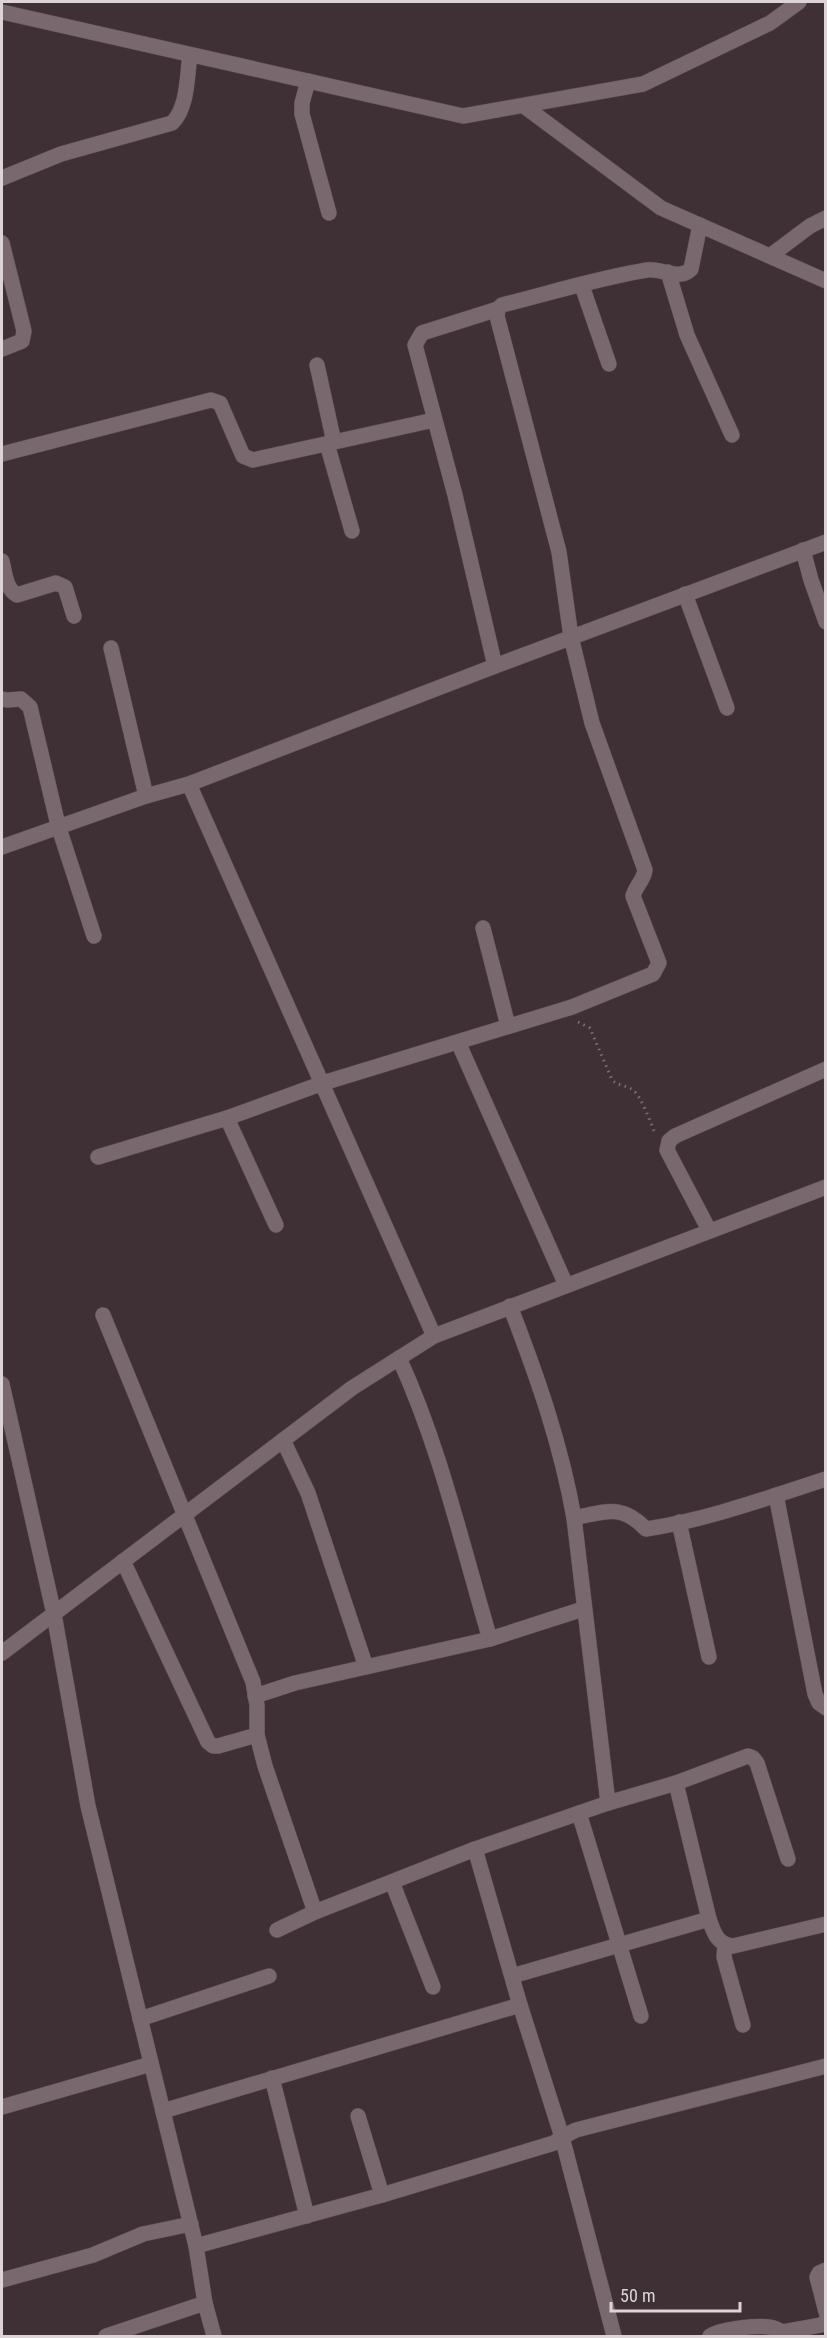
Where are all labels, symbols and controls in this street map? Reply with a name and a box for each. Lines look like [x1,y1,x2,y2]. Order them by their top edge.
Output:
scale bar [611,2275,740,2313]
text: 50 m [620,2285,655,2306]

